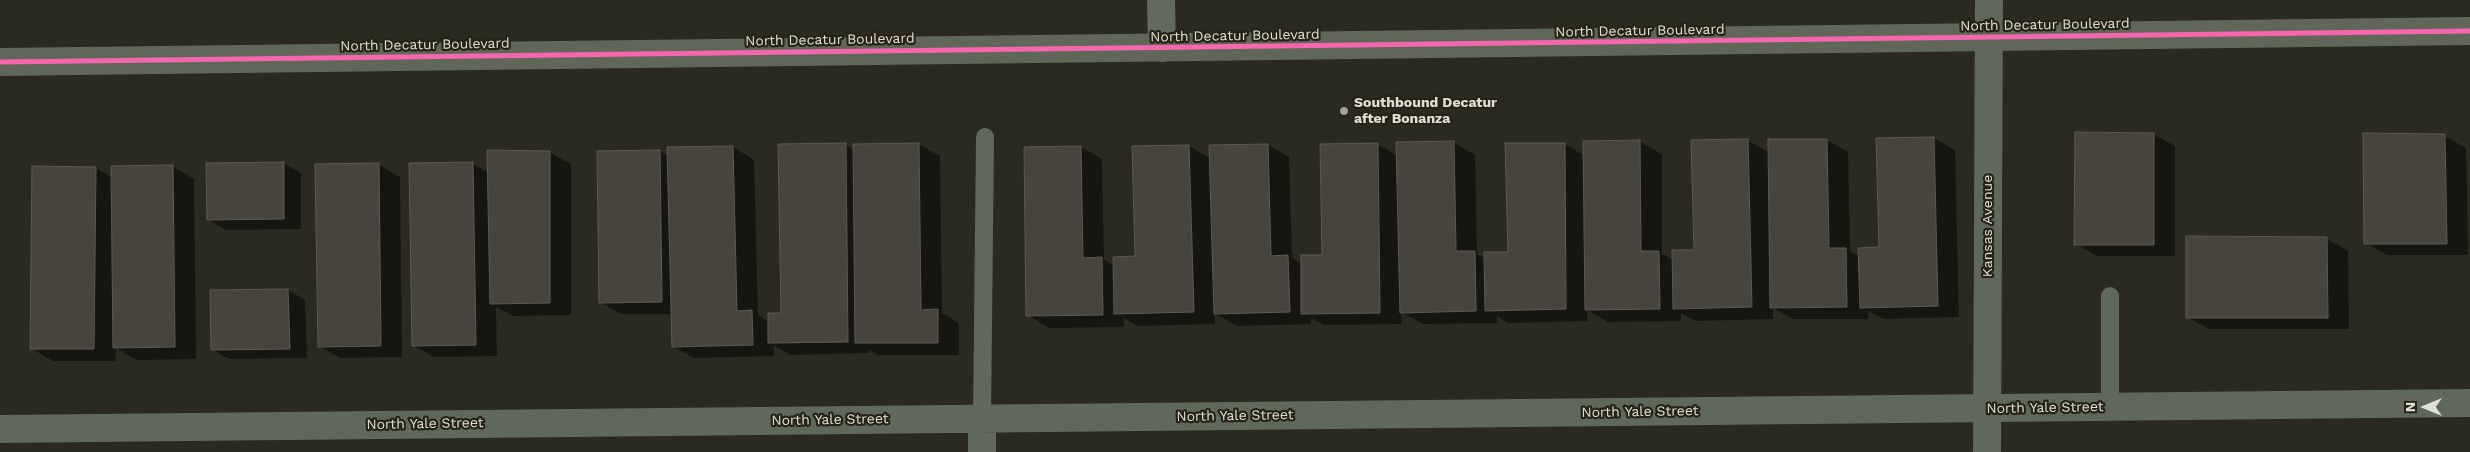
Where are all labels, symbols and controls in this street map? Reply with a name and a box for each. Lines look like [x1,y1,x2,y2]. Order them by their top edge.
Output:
street label: North Decatur Boulevard [1960,15,2130,35]
street label: North Decatur Boulevard [1555,21,1725,41]
street label: North Decatur Boulevard [1150,26,1320,46]
street label: North Decatur Boulevard [745,30,915,50]
street label: North Decatur Boulevard [340,35,510,55]
place label: Southbound Decatur after Bonanza [1354,95,1497,128]
marker: Southbound Decatur after Bonanza [1338,105,1350,117]
street label: Kansas Avenue [1980,175,1996,277]
north arrow [2400,382,2450,432]
street label: North Yale Street [1986,399,2104,417]
text: N [2402,402,2418,412]
street label: North Yale Street [1581,403,1699,421]
street label: North Yale Street [1176,407,1294,425]
street label: North Yale Street [771,411,889,429]
street label: North Yale Street [366,415,484,433]

